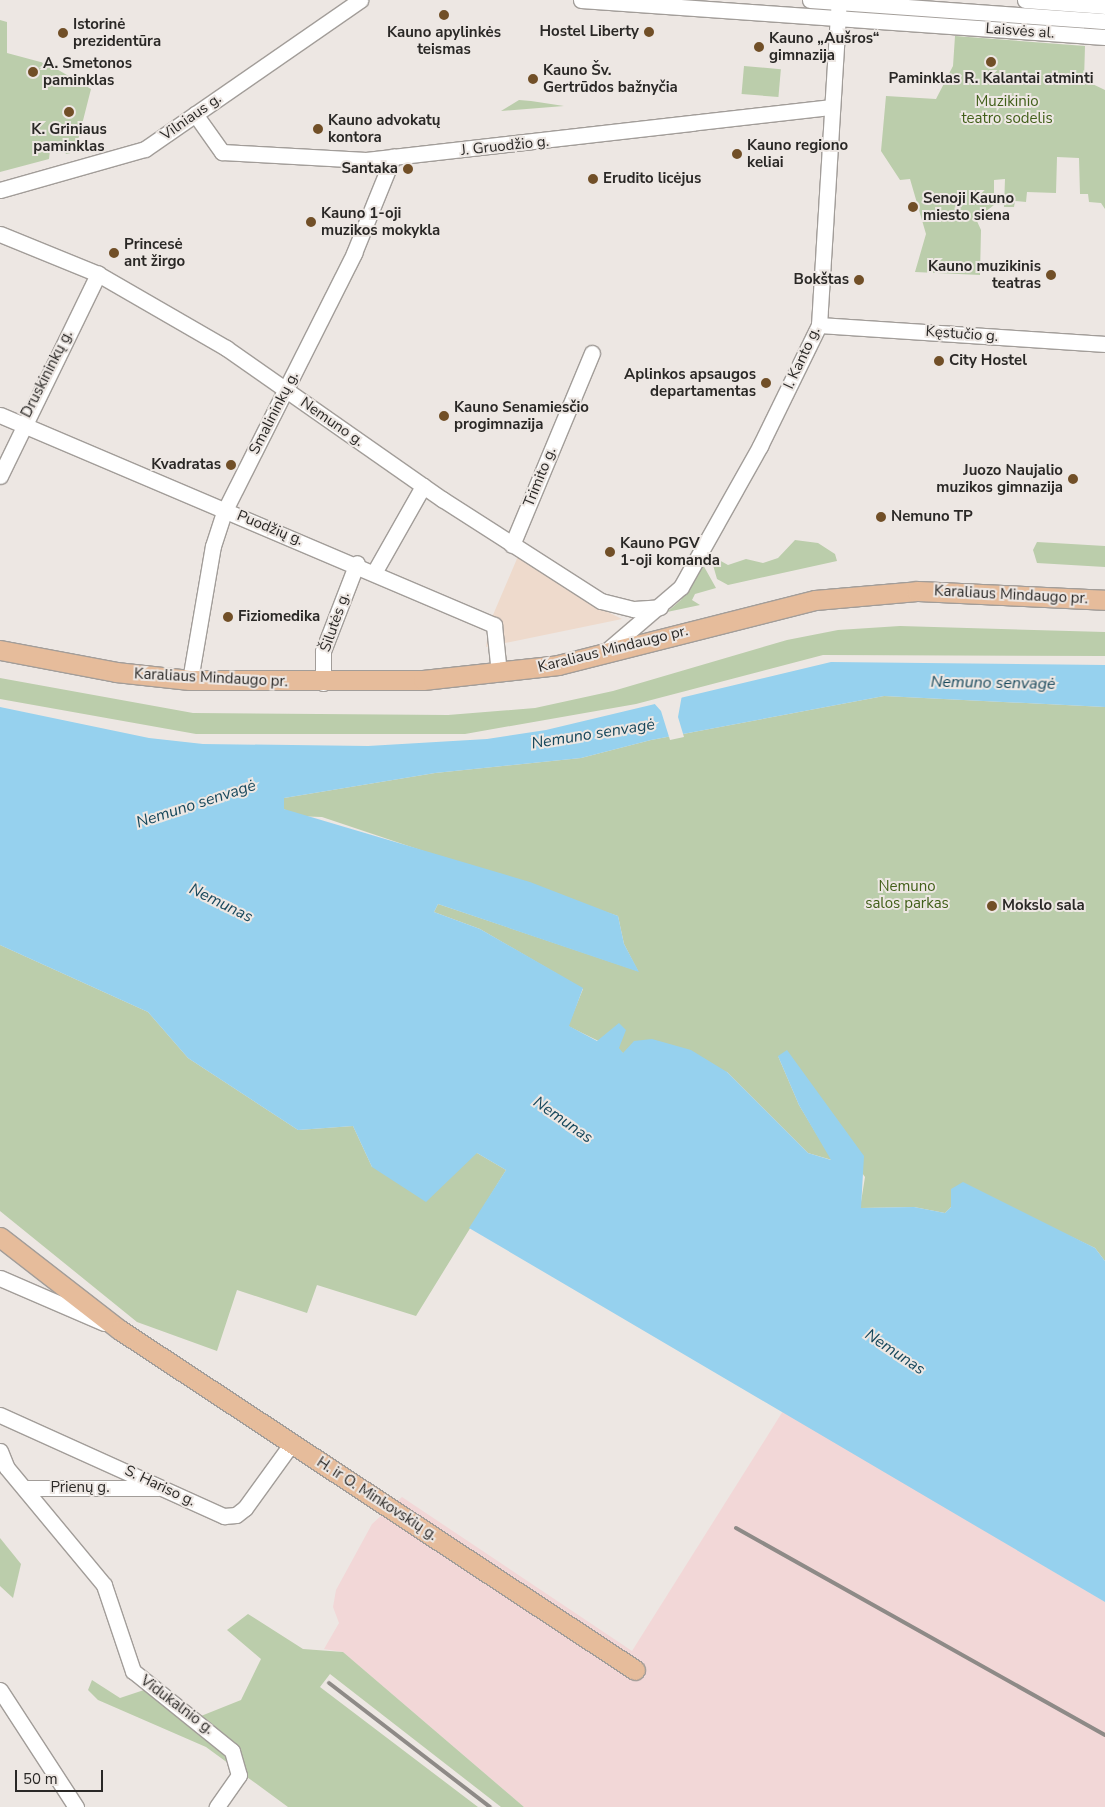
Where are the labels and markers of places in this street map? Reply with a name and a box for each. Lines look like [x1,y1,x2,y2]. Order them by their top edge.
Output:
marker: Kauno apylinkės teismas [438,9,450,21]
place label: Istorinė prezidentūra [73,15,161,50]
place label: Kauno apylinkės teismas [387,23,501,58]
place label: Hostel Liberty [539,23,639,41]
marker: Hostel Liberty [643,26,655,38]
marker: Istorinė prezidentūra [57,27,69,39]
place label: Kauno „Aušros“ gimnazija [769,29,879,64]
marker: Kauno „Aušros“ gimnazija [753,41,765,53]
place label: A. Smetonos paminklas [43,54,132,89]
marker: Paminklas R. Kalantai atminti [985,56,997,68]
place label: Kauno Šv. Gertrūdos bažnyčia [543,61,678,96]
marker: A. Smetonos paminklas [27,66,39,78]
place label: Paminklas R. Kalantai atminti [889,70,1093,88]
marker: Kauno Šv. Gertrūdos bažnyčia [527,73,539,85]
marker: K. Griniaus paminklas [63,106,75,118]
place label: Kauno advokatų kontora [328,111,441,146]
place label: K. Griniaus paminklas [31,120,107,155]
marker: Kauno advokatų kontora [312,123,324,135]
place label: Kauno regiono keliai [747,136,848,171]
marker: Kauno regiono keliai [731,148,743,160]
place label: Santaka [341,160,398,178]
marker: Santaka [402,163,414,175]
place label: Erudito licėjus [603,170,701,188]
marker: Erudito licėjus [587,173,599,185]
place label: Senoji Kauno miesto siena [923,189,1014,224]
marker: Senoji Kauno miesto siena [907,201,919,213]
place label: Kauno 1-oji muzikos mokykla [321,204,440,239]
marker: Kauno 1-oji muzikos mokykla [305,216,317,228]
place label: Princesė ant žirgo [124,235,185,270]
marker: Princesė ant žirgo [108,247,120,259]
place label: Kauno muzikinis teatras [928,257,1041,292]
marker: Kauno muzikinis teatras [1045,269,1057,281]
place label: Bokštas [794,271,849,289]
marker: Bokštas [853,274,865,286]
place label: City Hostel [949,352,1027,370]
marker: City Hostel [933,355,945,367]
place label: Aplinkos apsaugos departamentas [624,365,756,400]
marker: Aplinkos apsaugos departamentas [760,377,772,389]
place label: Kauno Senamiesčio progimnazija [454,398,589,433]
marker: Kauno Senamiesčio progimnazija [438,410,450,422]
place label: Kvadratas [151,456,221,474]
marker: Kvadratas [225,459,237,471]
place label: Juozo Naujalio muzikos gimnazija [936,461,1063,496]
marker: Juozo Naujalio muzikos gimnazija [1067,473,1079,485]
place label: Nemuno TP [891,508,973,526]
marker: Nemuno TP [875,511,887,523]
place label: Kauno PGV 1-oji komanda [620,534,720,569]
marker: Kauno PGV 1-oji komanda [604,546,616,558]
place label: Fiziomedika [238,608,320,626]
marker: Fiziomedika [222,611,234,623]
place label: Mokslo sala [1002,897,1085,915]
marker: Mokslo sala [986,900,998,912]

